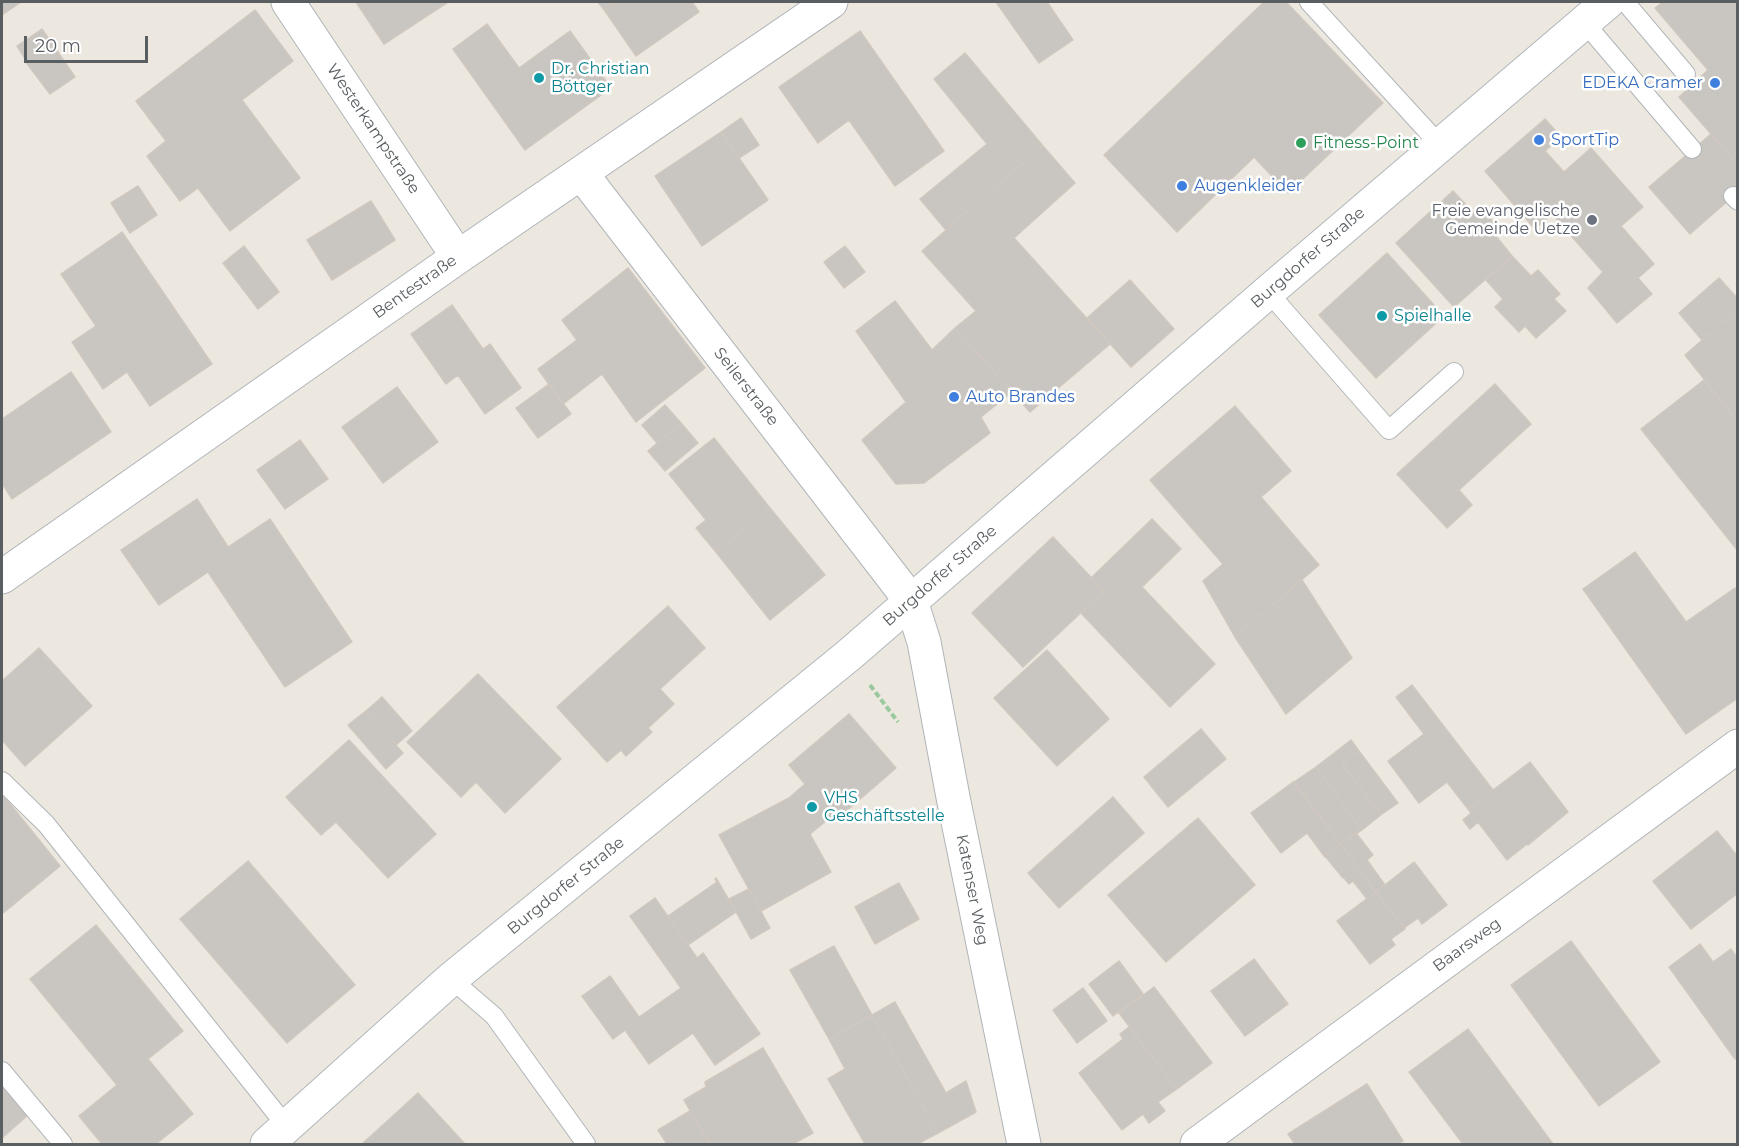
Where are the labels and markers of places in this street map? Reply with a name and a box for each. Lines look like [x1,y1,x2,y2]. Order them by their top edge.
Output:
place label: Dr. Christian Böttger [551,59,650,97]
marker: Dr. Christian Böttger [532,71,546,85]
place label: EDEKA Cramer [1582,73,1703,93]
marker: EDEKA Cramer [1708,76,1722,90]
place label: SportTip [1551,130,1619,150]
place label: Fitness-Point [1313,133,1419,153]
marker: SportTip [1532,133,1546,147]
marker: Fitness-Point [1294,136,1308,150]
place label: Augenkleider [1194,176,1302,196]
marker: Augenkleider [1175,179,1189,193]
place label: Freie evangelische Gemeinde Uetze [1431,201,1580,239]
marker: Freie evangelische Gemeinde Uetze [1585,213,1599,227]
place label: Spielhalle [1394,306,1471,326]
marker: Spielhalle [1375,309,1389,323]
place label: Auto Brandes [966,387,1075,407]
marker: Auto Brandes [947,390,961,404]
place label: VHS Geschäftsstelle [824,788,945,826]
marker: VHS Geschäftsstelle [805,800,819,814]

